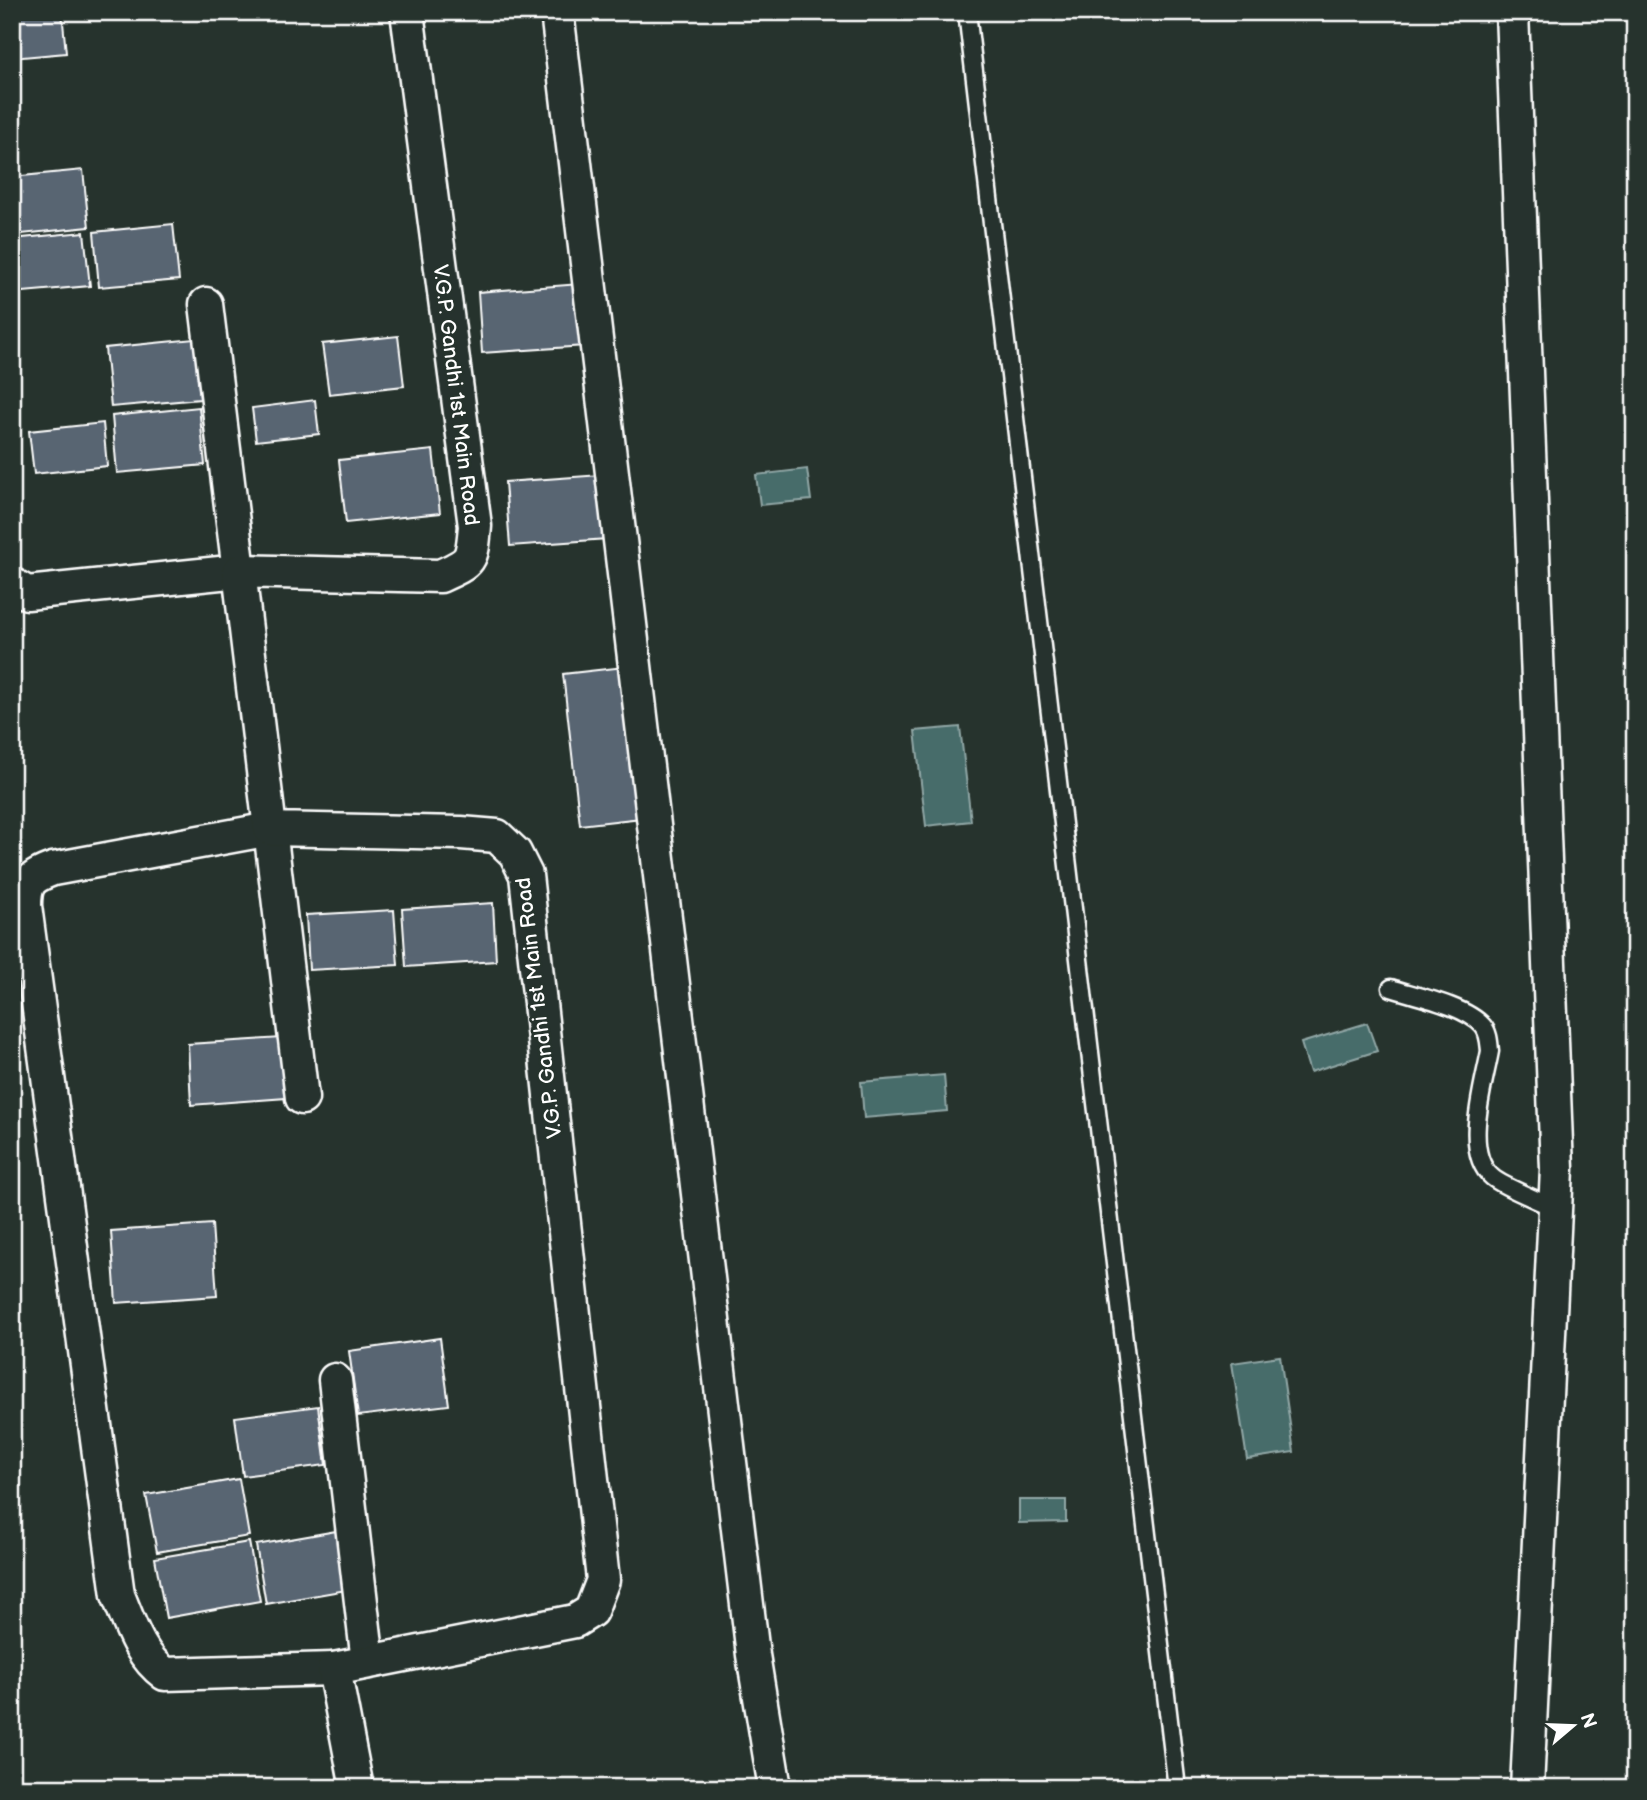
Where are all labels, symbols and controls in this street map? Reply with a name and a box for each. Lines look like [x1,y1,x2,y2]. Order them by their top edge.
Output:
street label: V.G.P. Gandhi 1st Main Road [428,263,484,527]
street label: V.G.P. Gandhi 1st Main Road [511,876,567,1140]
north arrow [1538,1692,1608,1762]
text: N [1574,1710,1601,1731]

